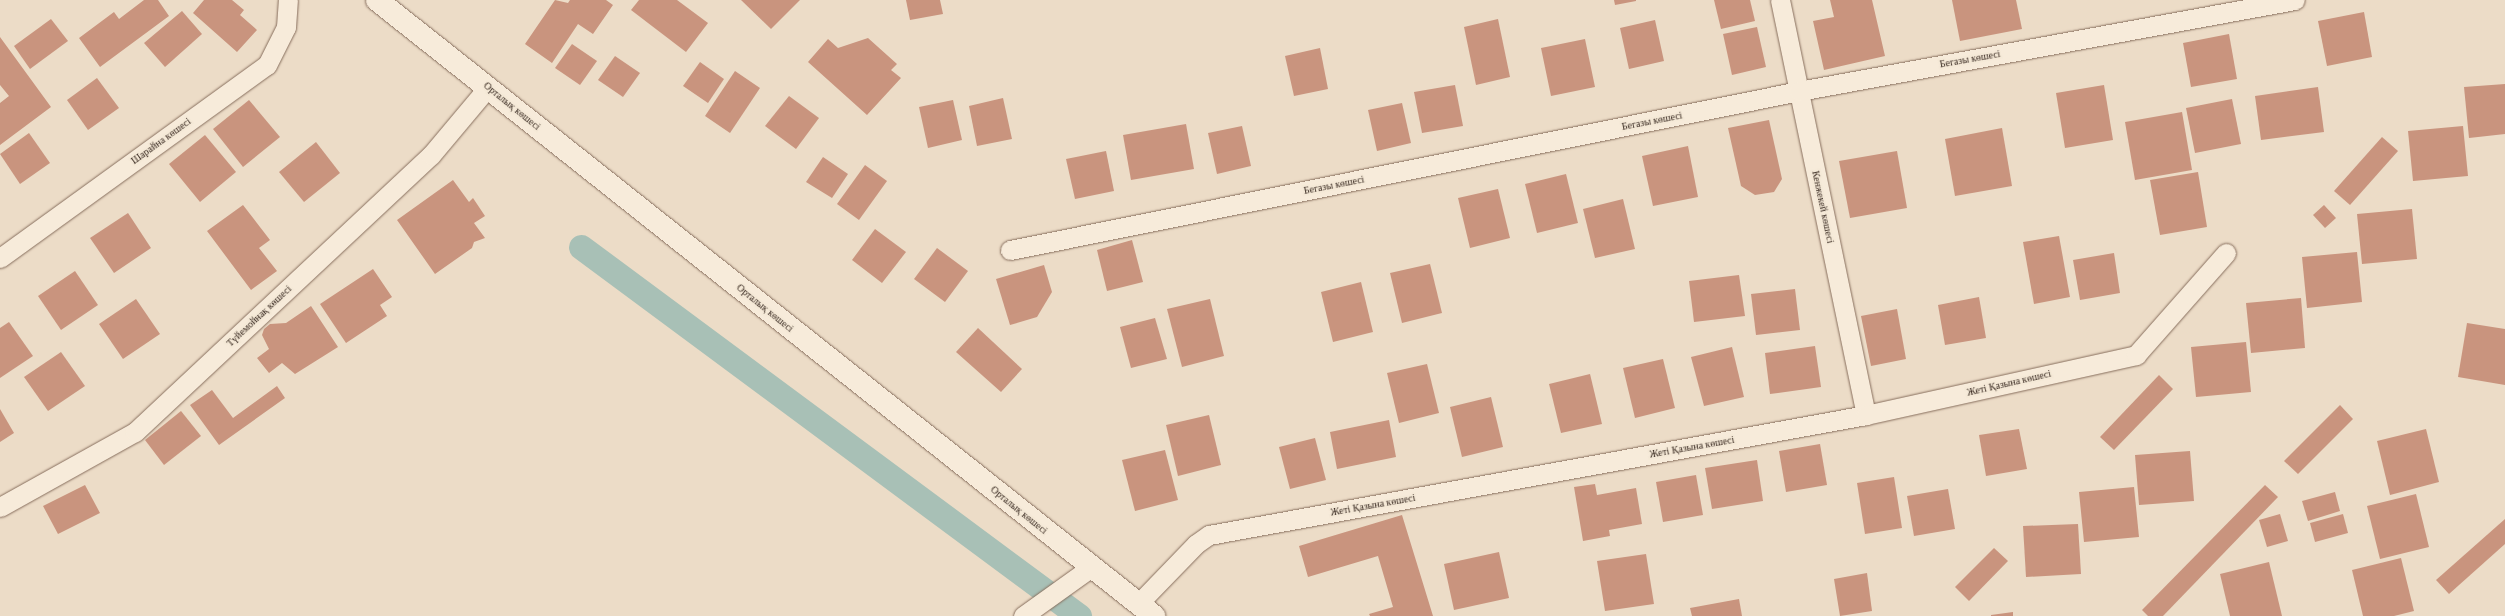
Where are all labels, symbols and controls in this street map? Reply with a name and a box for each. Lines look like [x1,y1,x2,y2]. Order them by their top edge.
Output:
street label: Бегазы көшесі [1939,48,2001,70]
street label: Орталық көшесі [481,79,543,133]
street label: Бегазы көшесі [1621,109,1683,133]
street label: Шарайна көшесі [129,115,193,167]
street label: Кенжекей көшесі [1809,170,1837,244]
street label: Бегазы көшесі [1303,173,1365,197]
street label: Орталық көшесі [734,281,796,335]
street label: Түйемойнақ көшесі [224,283,294,349]
street label: Жеті Қазына көшесі [1966,367,2052,399]
street label: Жеті Қазына көшесі [1649,434,1735,460]
street label: Орталық көшесі [988,483,1050,537]
street label: Жеті Қазына көшесі [1330,492,1416,518]

